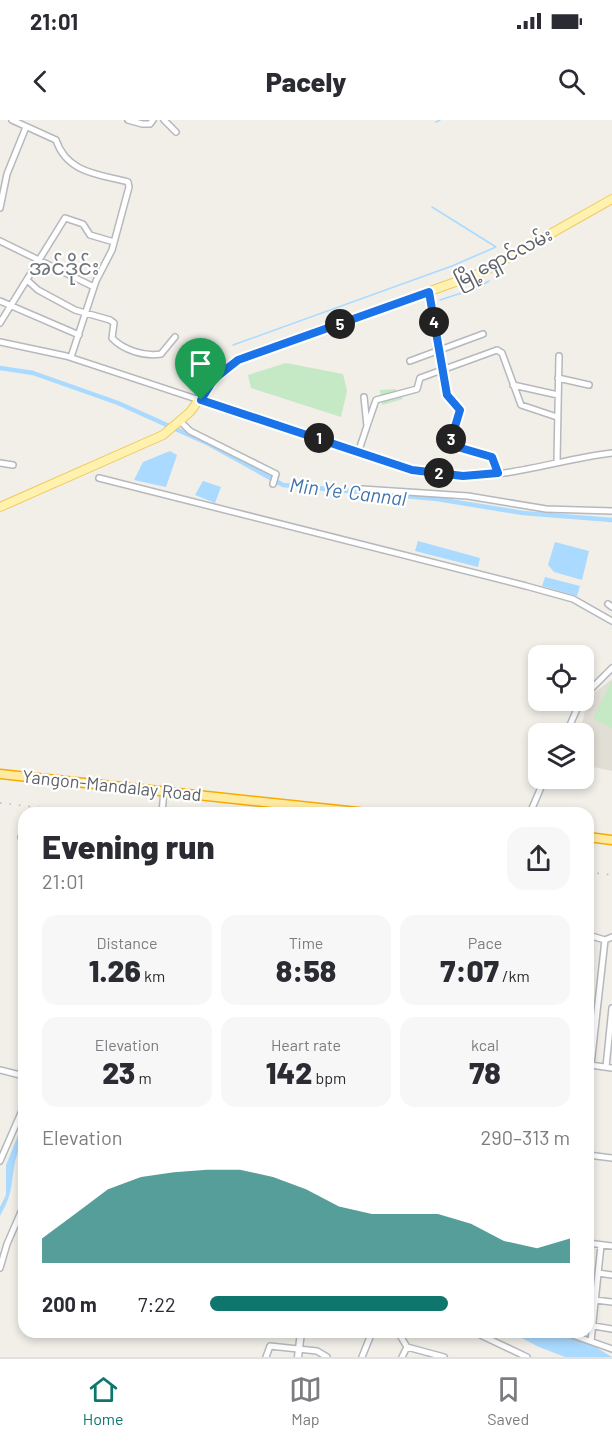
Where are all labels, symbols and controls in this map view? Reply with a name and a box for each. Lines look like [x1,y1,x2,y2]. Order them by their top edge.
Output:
text: 21:01 [30,8,78,34]
icon: back [24,65,57,98]
text: Pacely [266,65,346,97]
icon: search [555,65,588,98]
street label: မြို့ရှောင်လမ်း [450,221,558,295]
district label: အင်ဒိုင်း [29,252,99,285]
pin: 4 [419,307,449,337]
pin: 5 [325,309,355,339]
text: 4 [429,312,439,331]
text: 5 [336,314,344,333]
pin [175,338,226,400]
icon: arrive [184,347,217,380]
pin: 1 [304,423,334,453]
pin: 3 [436,424,466,454]
text: 1 [316,428,322,447]
text: 3 [447,429,455,448]
pin: 2 [424,458,454,488]
text: 2 [435,463,443,482]
water label: Min Ye' Cannal [288,472,408,510]
map controls [528,645,594,789]
button: locate [528,645,594,711]
button: layers [528,723,594,789]
street label: Yangon-Mandalay Road [21,765,203,805]
text: Evening run [42,826,215,866]
button: share [507,827,570,890]
text: 21:01 [42,869,84,893]
text: Distance [97,933,157,952]
text: Time [289,933,323,952]
text: Pace [468,933,502,952]
text: 1.26 [89,952,141,988]
text: 8:58 [276,952,336,988]
text: 7:07 [440,952,499,988]
text: km [141,966,165,985]
text: /km [499,966,530,985]
text: Elevation [95,1035,159,1054]
text: Heart rate [271,1035,341,1054]
text: kcal [471,1035,499,1054]
text: 23 [102,1054,135,1090]
text: 142 [266,1054,312,1090]
text: 78 [469,1054,501,1090]
text: m [135,1068,152,1087]
text: bpm [312,1068,346,1087]
text: Elevation [42,1125,123,1149]
text: 290–313 m [481,1125,570,1149]
text: 200 m [42,1292,97,1316]
text: 7:22 [138,1292,176,1316]
tab: Home [83,1373,124,1428]
tab: Map [289,1373,322,1428]
tab: Saved [487,1373,529,1428]

